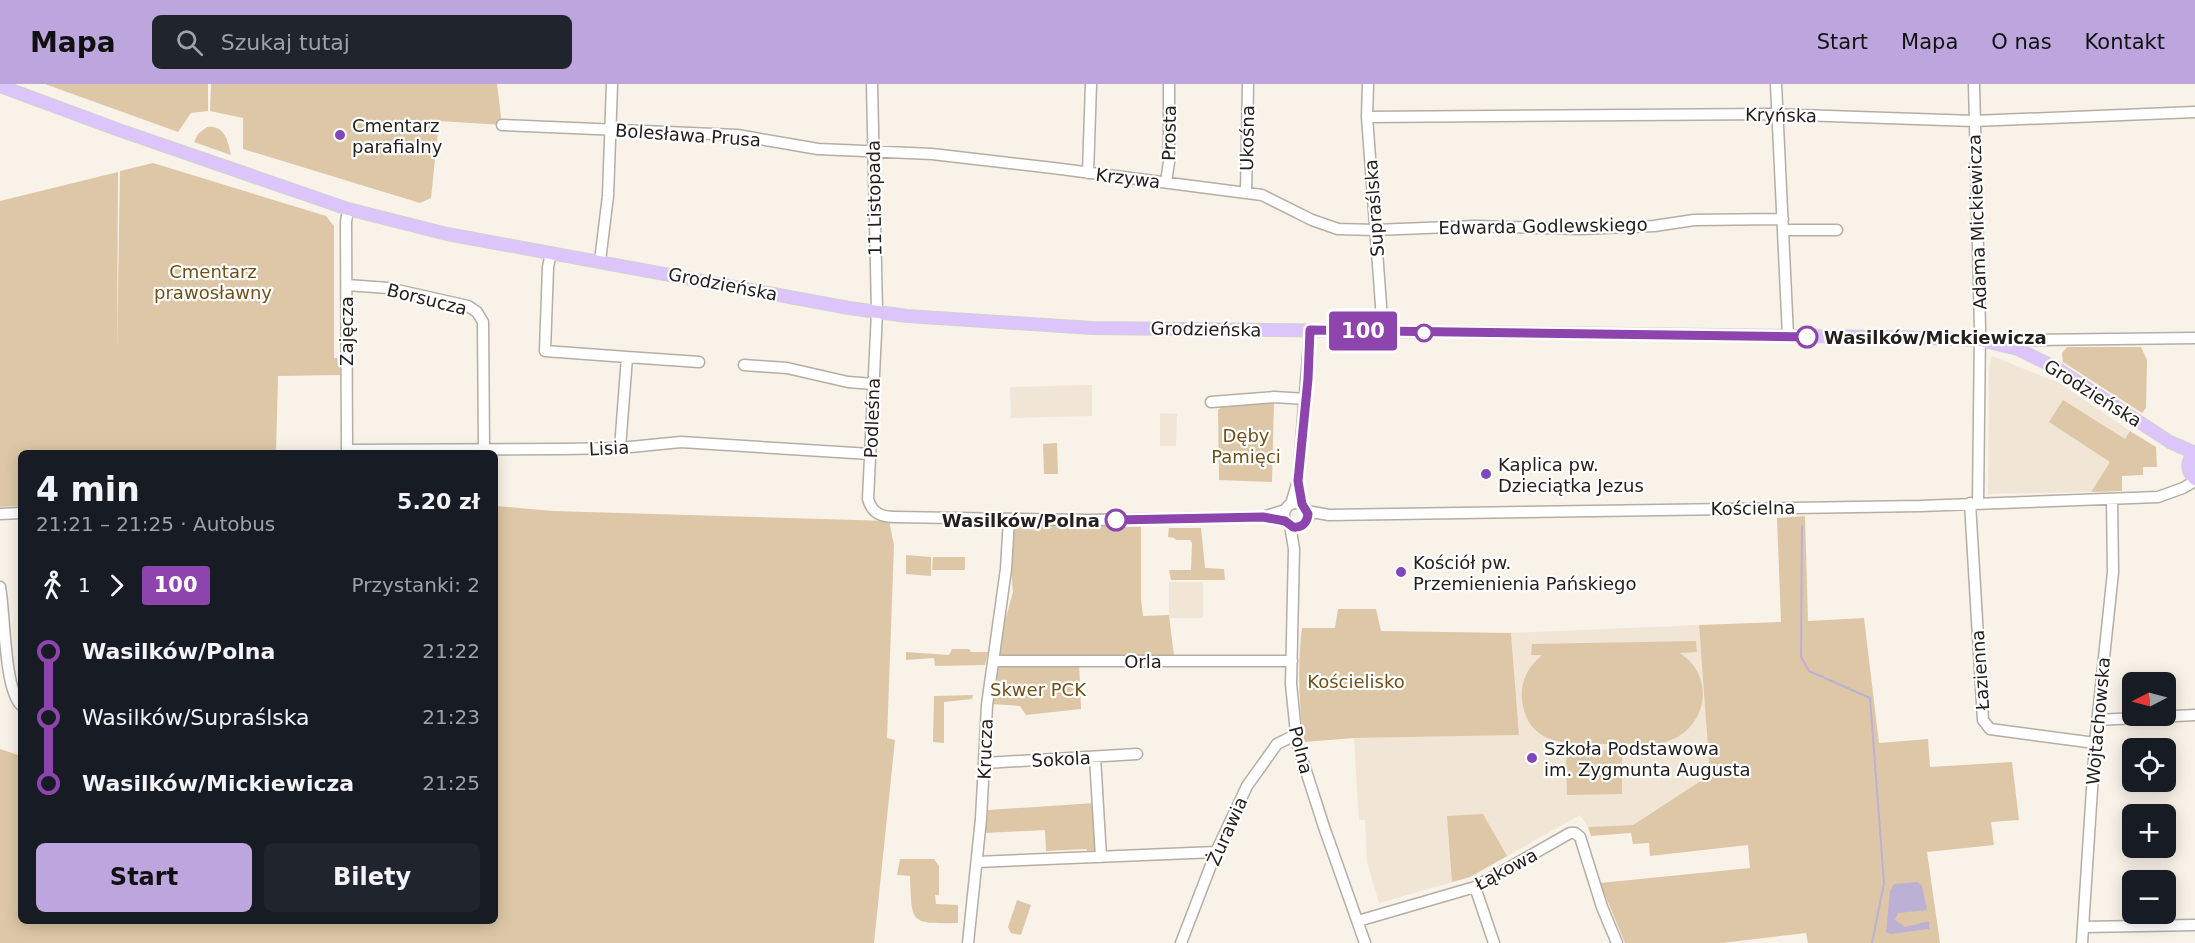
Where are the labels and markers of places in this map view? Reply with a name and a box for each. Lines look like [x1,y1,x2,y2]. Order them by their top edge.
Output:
place label: Cmentarz parafialny [352,115,443,157]
marker: Cmentarz parafialny [333,128,347,142]
unlabelled marker [1415,324,1433,342]
marker: Wasilków/Mickiewicza [1796,326,1818,348]
place label: Wasilków/Mickiewicza [1824,327,2047,348]
place label: Kaplica pw. Dzieciątka Jezus [1498,454,1644,496]
marker: Kaplica pw. Dzieciątka Jezus [1479,467,1493,481]
marker: Wasilków/Polna [1105,509,1127,531]
place label: Wasilków/Polna [942,510,1100,531]
place label: Kościół pw. Przemienienia Pańskiego [1413,552,1637,594]
marker: Kościół pw. Przemienienia Pańskiego [1394,565,1408,579]
place label: Szkoła Podstawowa im. Zygmunta Augusta [1544,738,1751,780]
marker: Szkoła Podstawowa im. Zygmunta Augusta [1525,751,1539,765]

